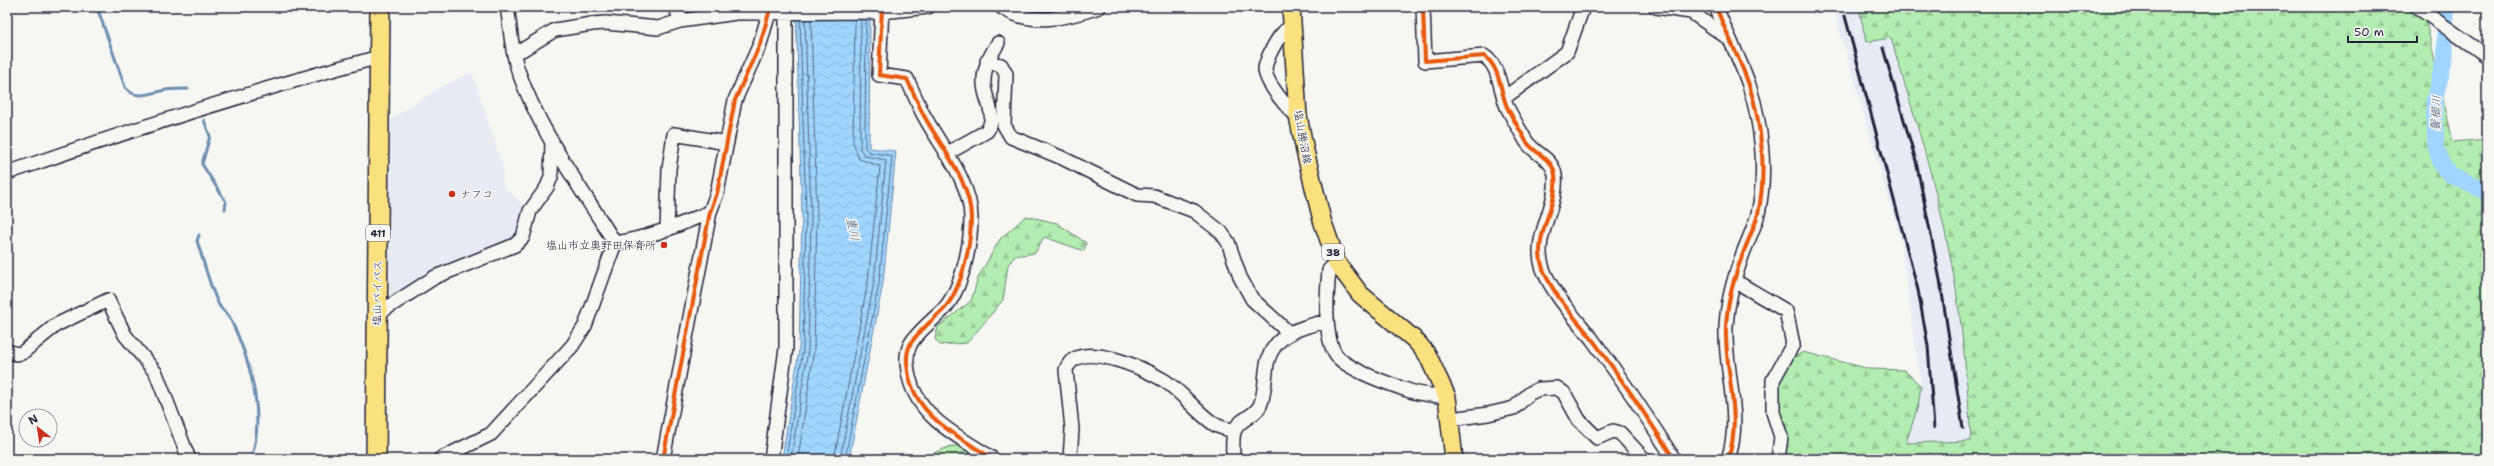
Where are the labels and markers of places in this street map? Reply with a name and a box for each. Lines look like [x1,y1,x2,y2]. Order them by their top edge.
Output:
place label: ナフコ [460,187,493,202]
marker: ナフコ [447,189,457,199]
place label: 塩山市立奥野田保育所 [546,238,656,253]
marker: 塩山市立奥野田保育所 [659,240,669,250]

